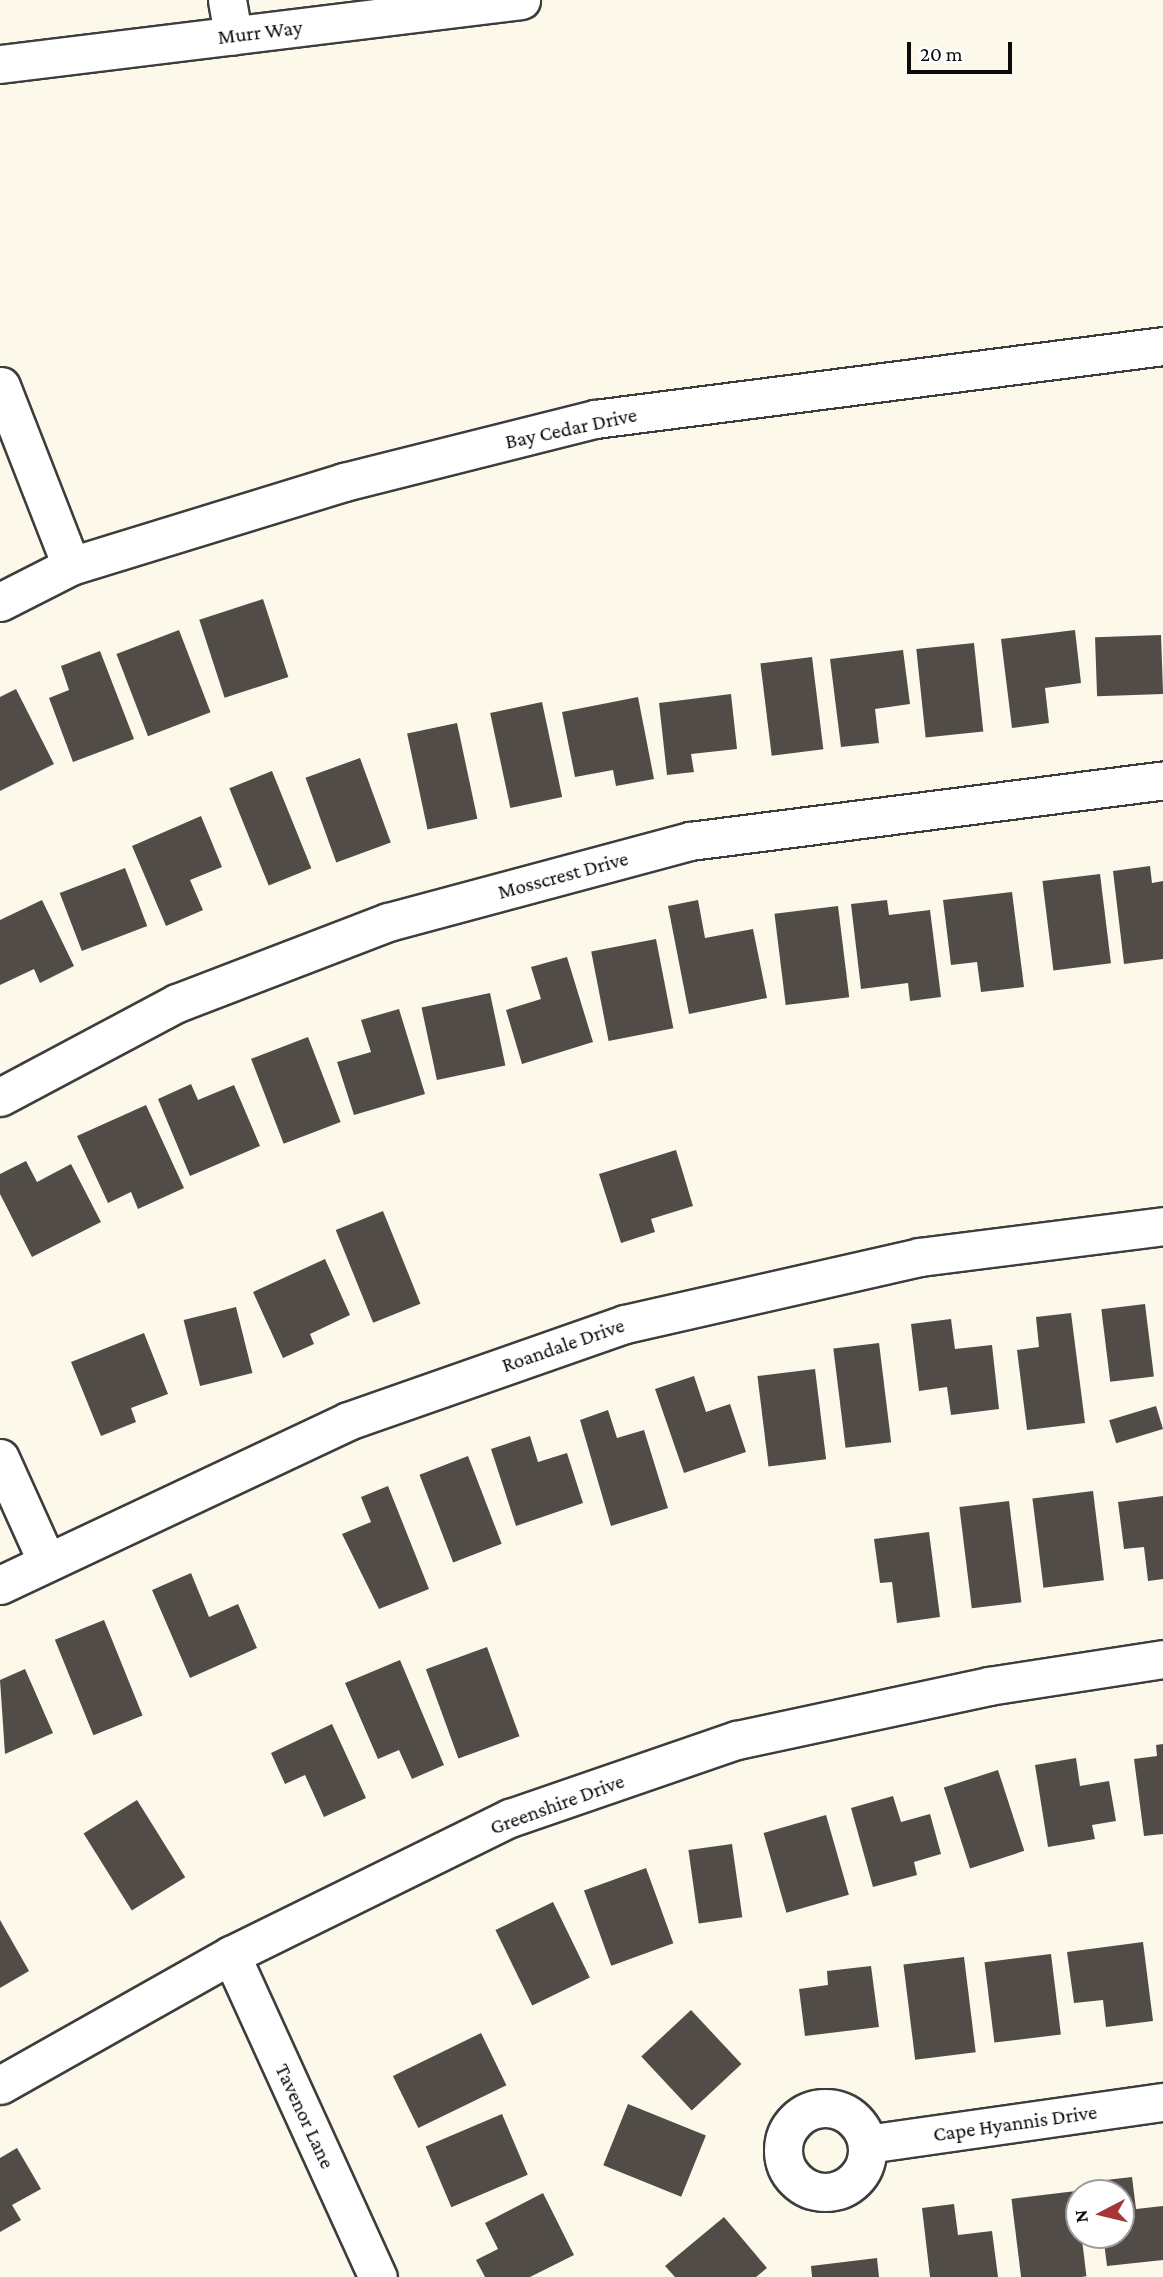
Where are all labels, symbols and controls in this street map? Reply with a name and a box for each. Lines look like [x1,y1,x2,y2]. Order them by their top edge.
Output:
street label: Murr Way [216,14,304,50]
scale bar [911,28,1016,72]
text: 20 m [920,42,963,66]
street label: Bay Cedar Drive [503,402,639,454]
street label: Mosscrest Drive [495,845,631,905]
street label: Roandale Drive [498,1312,628,1378]
street label: Greenshire Drive [486,1768,628,1840]
street label: Tavenor Lane [270,2060,340,2172]
street label: Cape Hyannis Drive [931,2099,1099,2147]
north arrow [1065,2179,1135,2249]
text: N [1069,2209,1092,2224]

